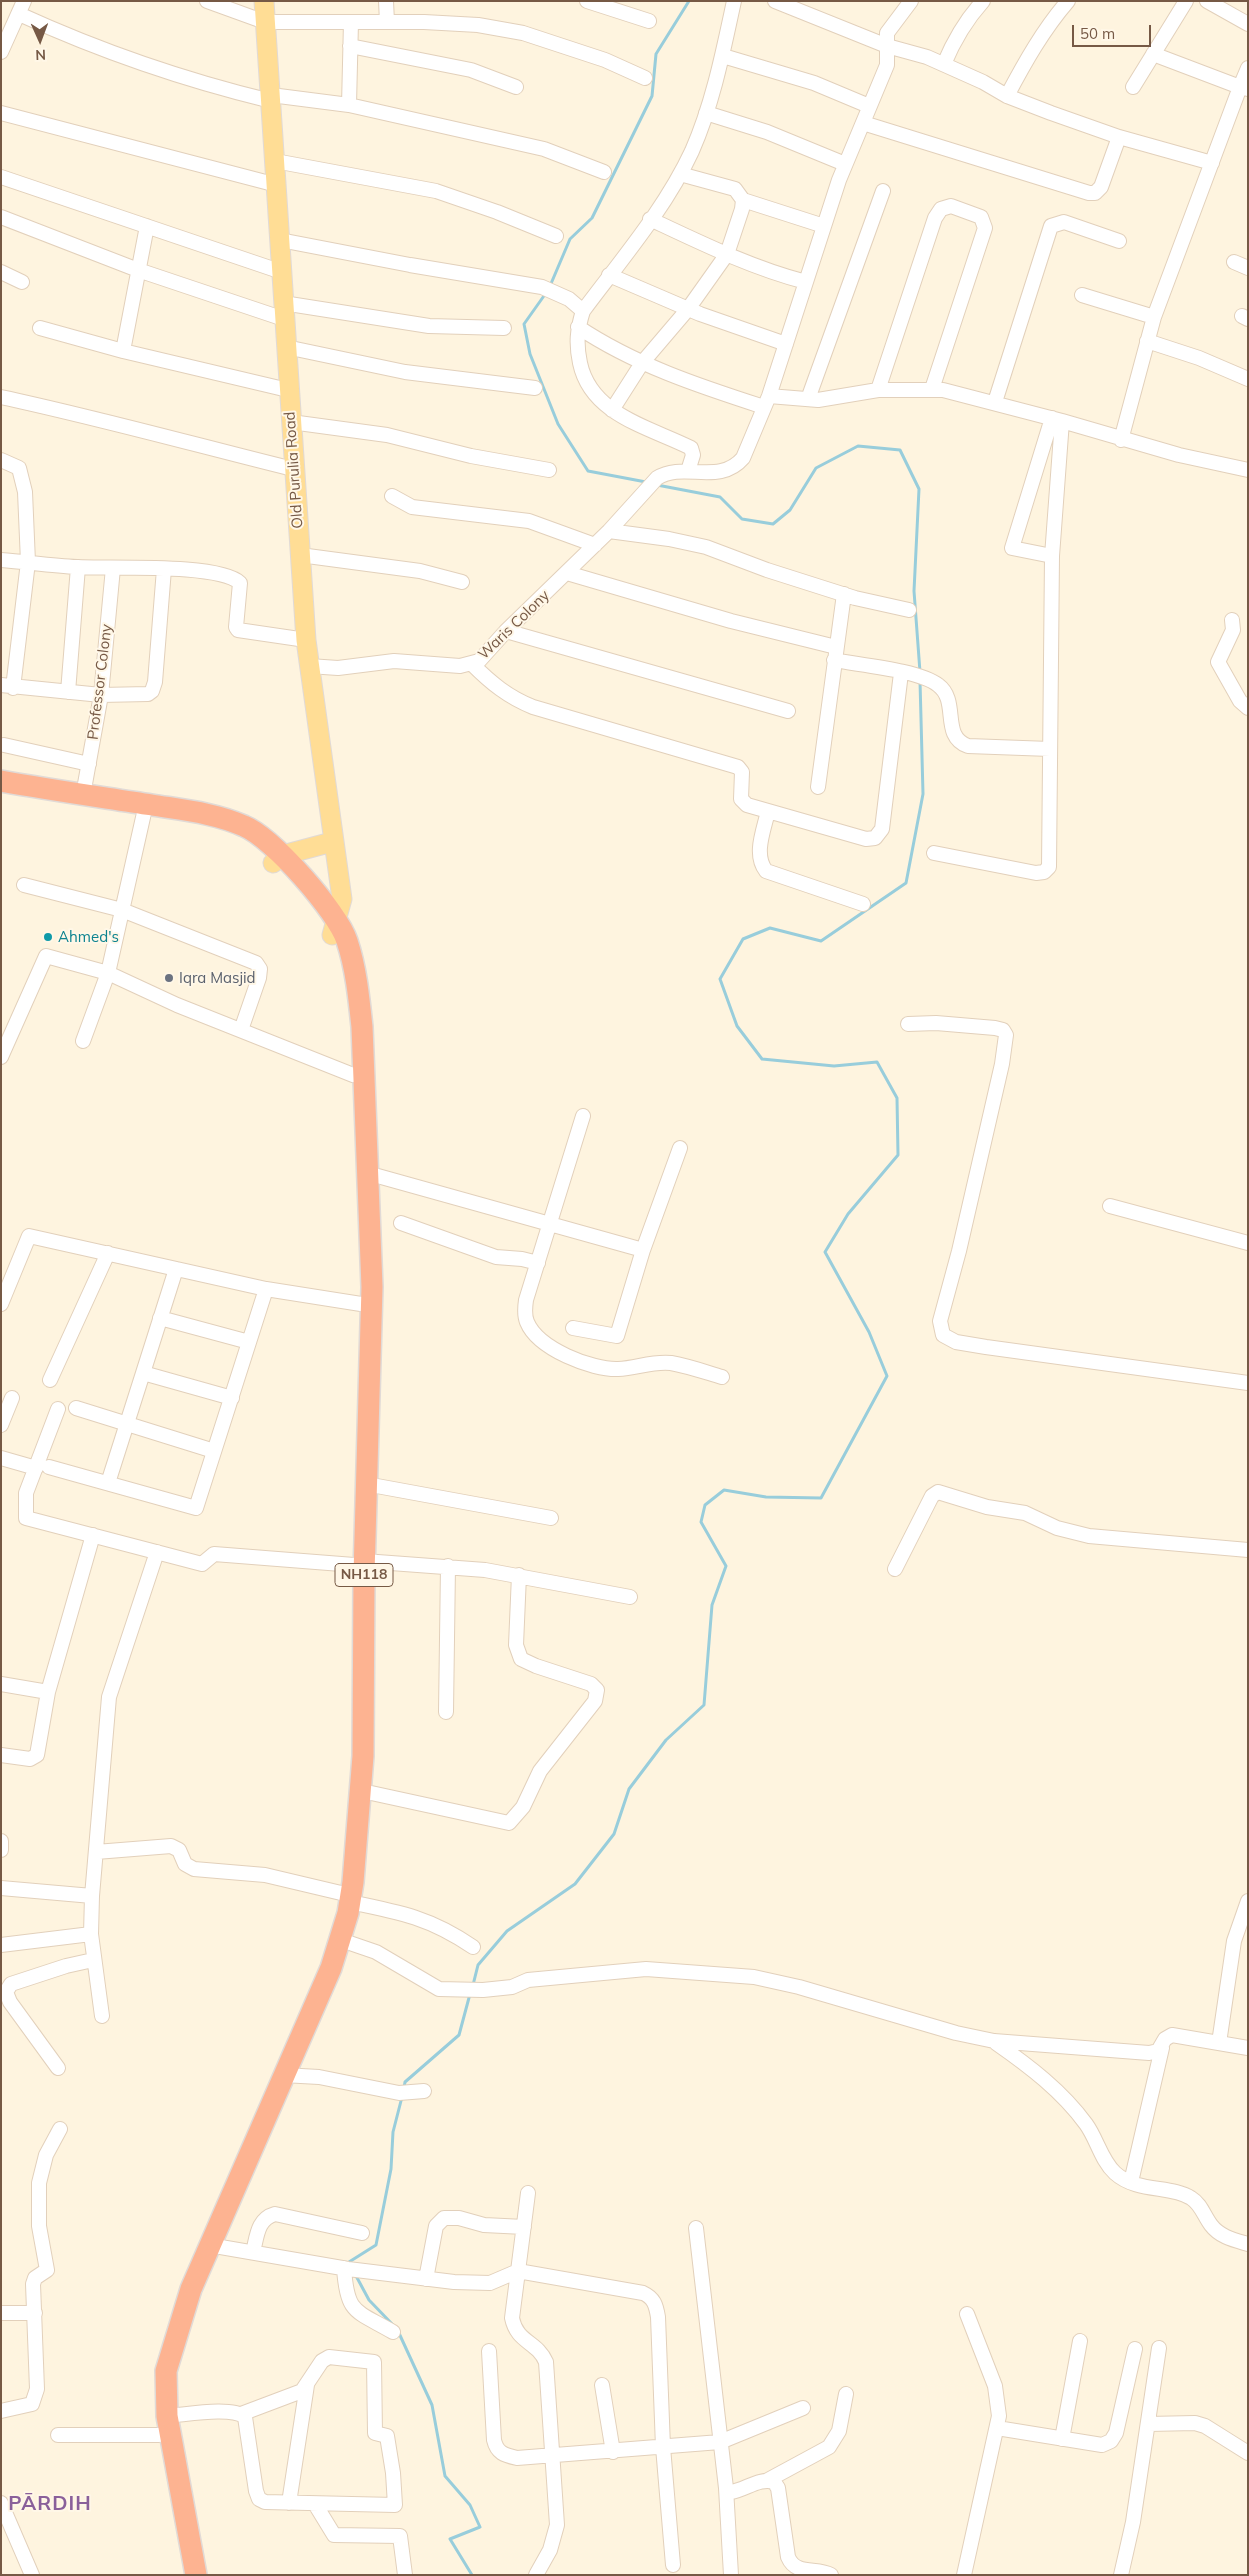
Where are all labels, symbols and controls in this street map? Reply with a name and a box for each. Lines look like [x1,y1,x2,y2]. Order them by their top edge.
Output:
north arrow [15,15,65,65]
scale bar [1074,15,1153,47]
text: 50 m [1080,24,1115,43]
text: N [35,46,46,64]
street label: Old Purulia Road [281,411,307,529]
street label: Waris Colony [475,586,553,664]
street label: Professor Colony [84,623,116,741]
place label: Ahmed's [58,928,119,946]
marker: Ahmed's [42,931,54,943]
place label: Iqra Masjid [179,969,256,987]
marker: Iqra Masjid [163,972,175,984]
road number: NH118 [335,1564,393,1586]
district label: PĀRDIH [8,2492,92,2516]

